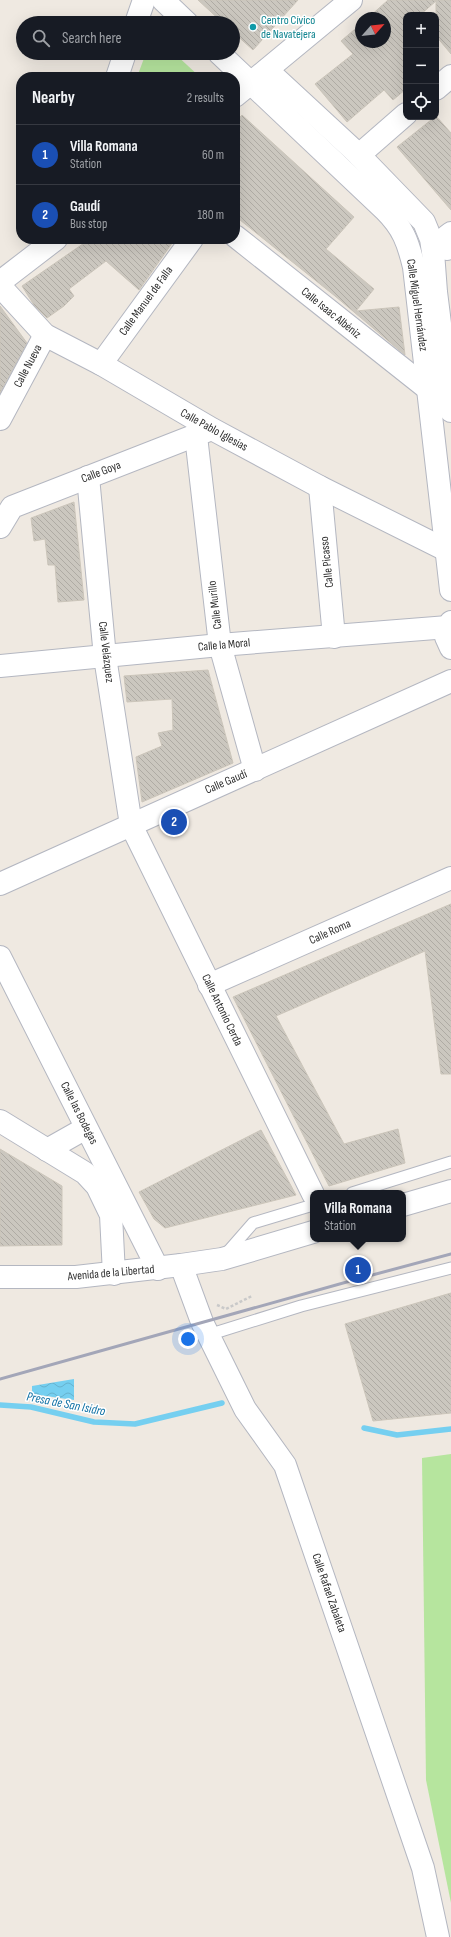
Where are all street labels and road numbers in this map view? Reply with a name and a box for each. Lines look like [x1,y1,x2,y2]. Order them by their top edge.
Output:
street label: Calle Miguel Hernández [403,258,431,353]
street label: Calle Manuel de Falla [116,263,176,339]
street label: Calle Isaac Albéniz [298,284,365,342]
street label: Calle Nueva [10,342,46,390]
street label: Calle Pablo Iglesias [178,405,250,455]
street label: Calle Goya [79,457,123,486]
street label: Calle Picasso [317,536,337,588]
street label: Calle Murillo [205,580,225,630]
street label: Calle Velázquez [95,621,117,684]
street label: Calle la Moral [197,635,251,655]
street label: Calle Gaudí [203,766,250,798]
street label: Calle Roma [307,916,354,948]
street label: Calle Antonio Cerda [198,972,246,1049]
street label: Calle las Bodegas [57,1079,101,1147]
street label: Avenida de la Libertad [66,1262,155,1284]
street label: Calle Rafael Zabaleta [308,1551,350,1635]

